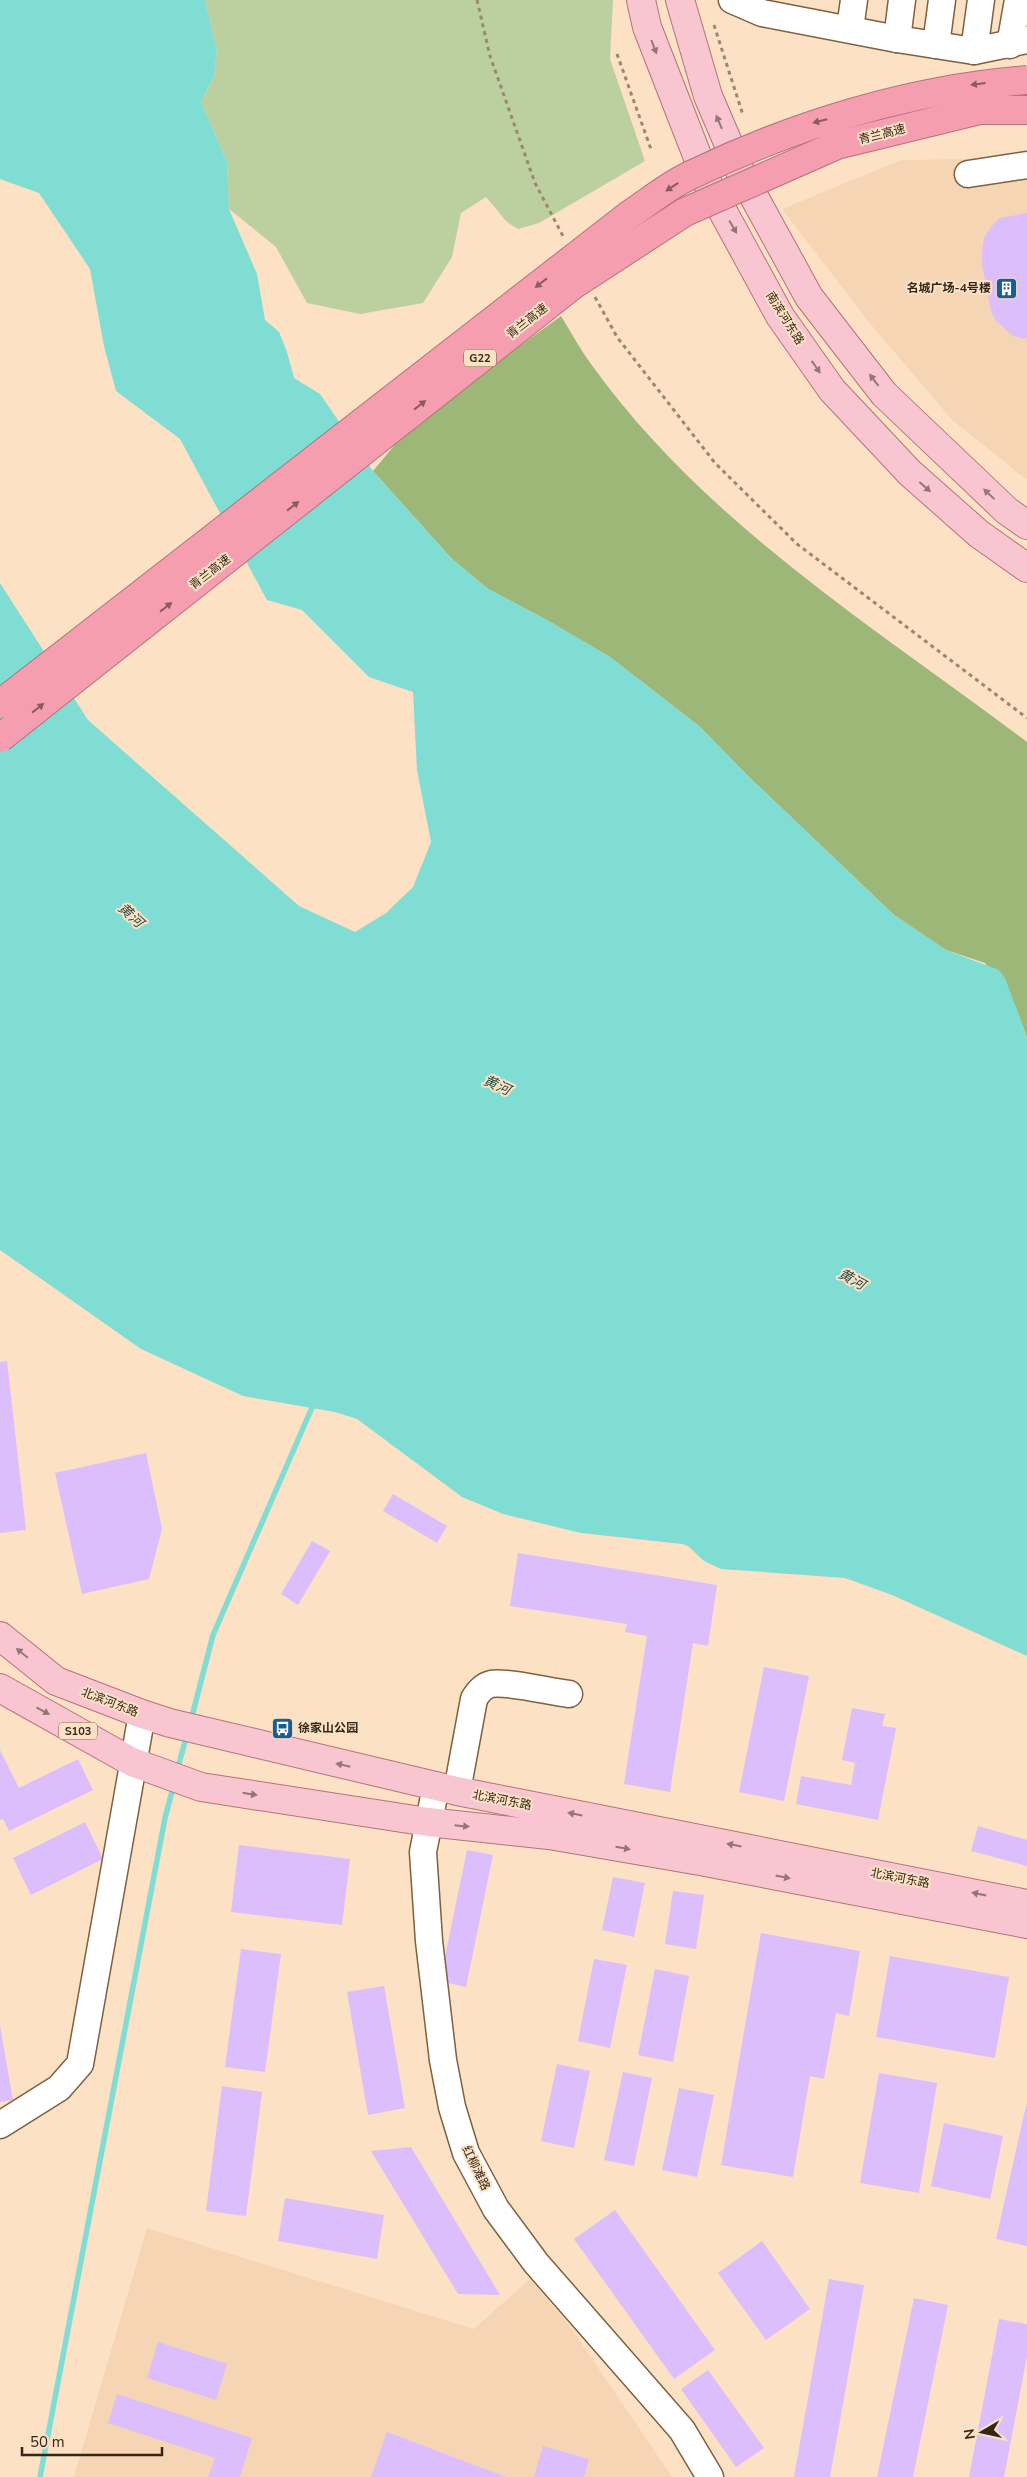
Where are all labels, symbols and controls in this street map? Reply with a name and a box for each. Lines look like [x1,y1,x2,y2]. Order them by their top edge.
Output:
one-way arrow [651,40,659,54]
one-way arrow [970,80,986,88]
one-way arrow [715,115,723,129]
one-way arrow [813,118,828,126]
street label: 青兰高速 [857,120,907,148]
one-way arrow [665,182,679,191]
one-way arrow [729,220,737,235]
building icon: 名城广场-4号楼 [995,276,1019,300]
one-way arrow [535,277,548,288]
place label: 名城广场-4号楼 [907,280,991,296]
street label: 南滨河东路 [762,288,808,348]
street label: 青兰高速 [503,300,551,342]
road number: G22 [464,349,496,366]
one-way arrow [811,360,821,374]
one-way arrow [868,374,879,387]
one-way arrow [414,400,427,411]
one-way arrow [919,481,931,492]
one-way arrow [984,488,996,500]
one-way arrow [286,501,299,512]
street label: 青兰高速 [186,551,234,593]
one-way arrow [159,602,172,613]
one-way arrow [31,703,45,713]
water label: 黄河 [114,899,150,934]
water label: 黄河 [480,1071,516,1101]
water label: 黄河 [835,1264,871,1296]
one-way arrow [15,1648,28,1659]
street label: 北滨河东路 [79,1684,141,1720]
one-way arrow [36,1707,50,1716]
bus stop icon: 徐家山公园 [270,1716,294,1740]
place label: 徐家山公园 [298,1720,358,1736]
road number: S103 [59,1722,97,1740]
one-way arrow [335,1761,350,1769]
street label: 北滨河东路 [471,1786,533,1814]
one-way arrow [242,1791,258,1799]
one-way arrow [566,1809,582,1817]
one-way arrow [455,1822,471,1830]
one-way arrow [726,1841,742,1849]
one-way arrow [616,1844,632,1852]
street label: 北滨河东路 [869,1864,931,1892]
one-way arrow [776,1873,792,1881]
one-way arrow [971,1889,987,1897]
street label: 红柳滩路 [458,2143,494,2193]
north arrow [957,2407,1007,2457]
scale bar [22,2424,162,2456]
text: N [959,2427,980,2441]
text: 50 m [30,2432,65,2452]

